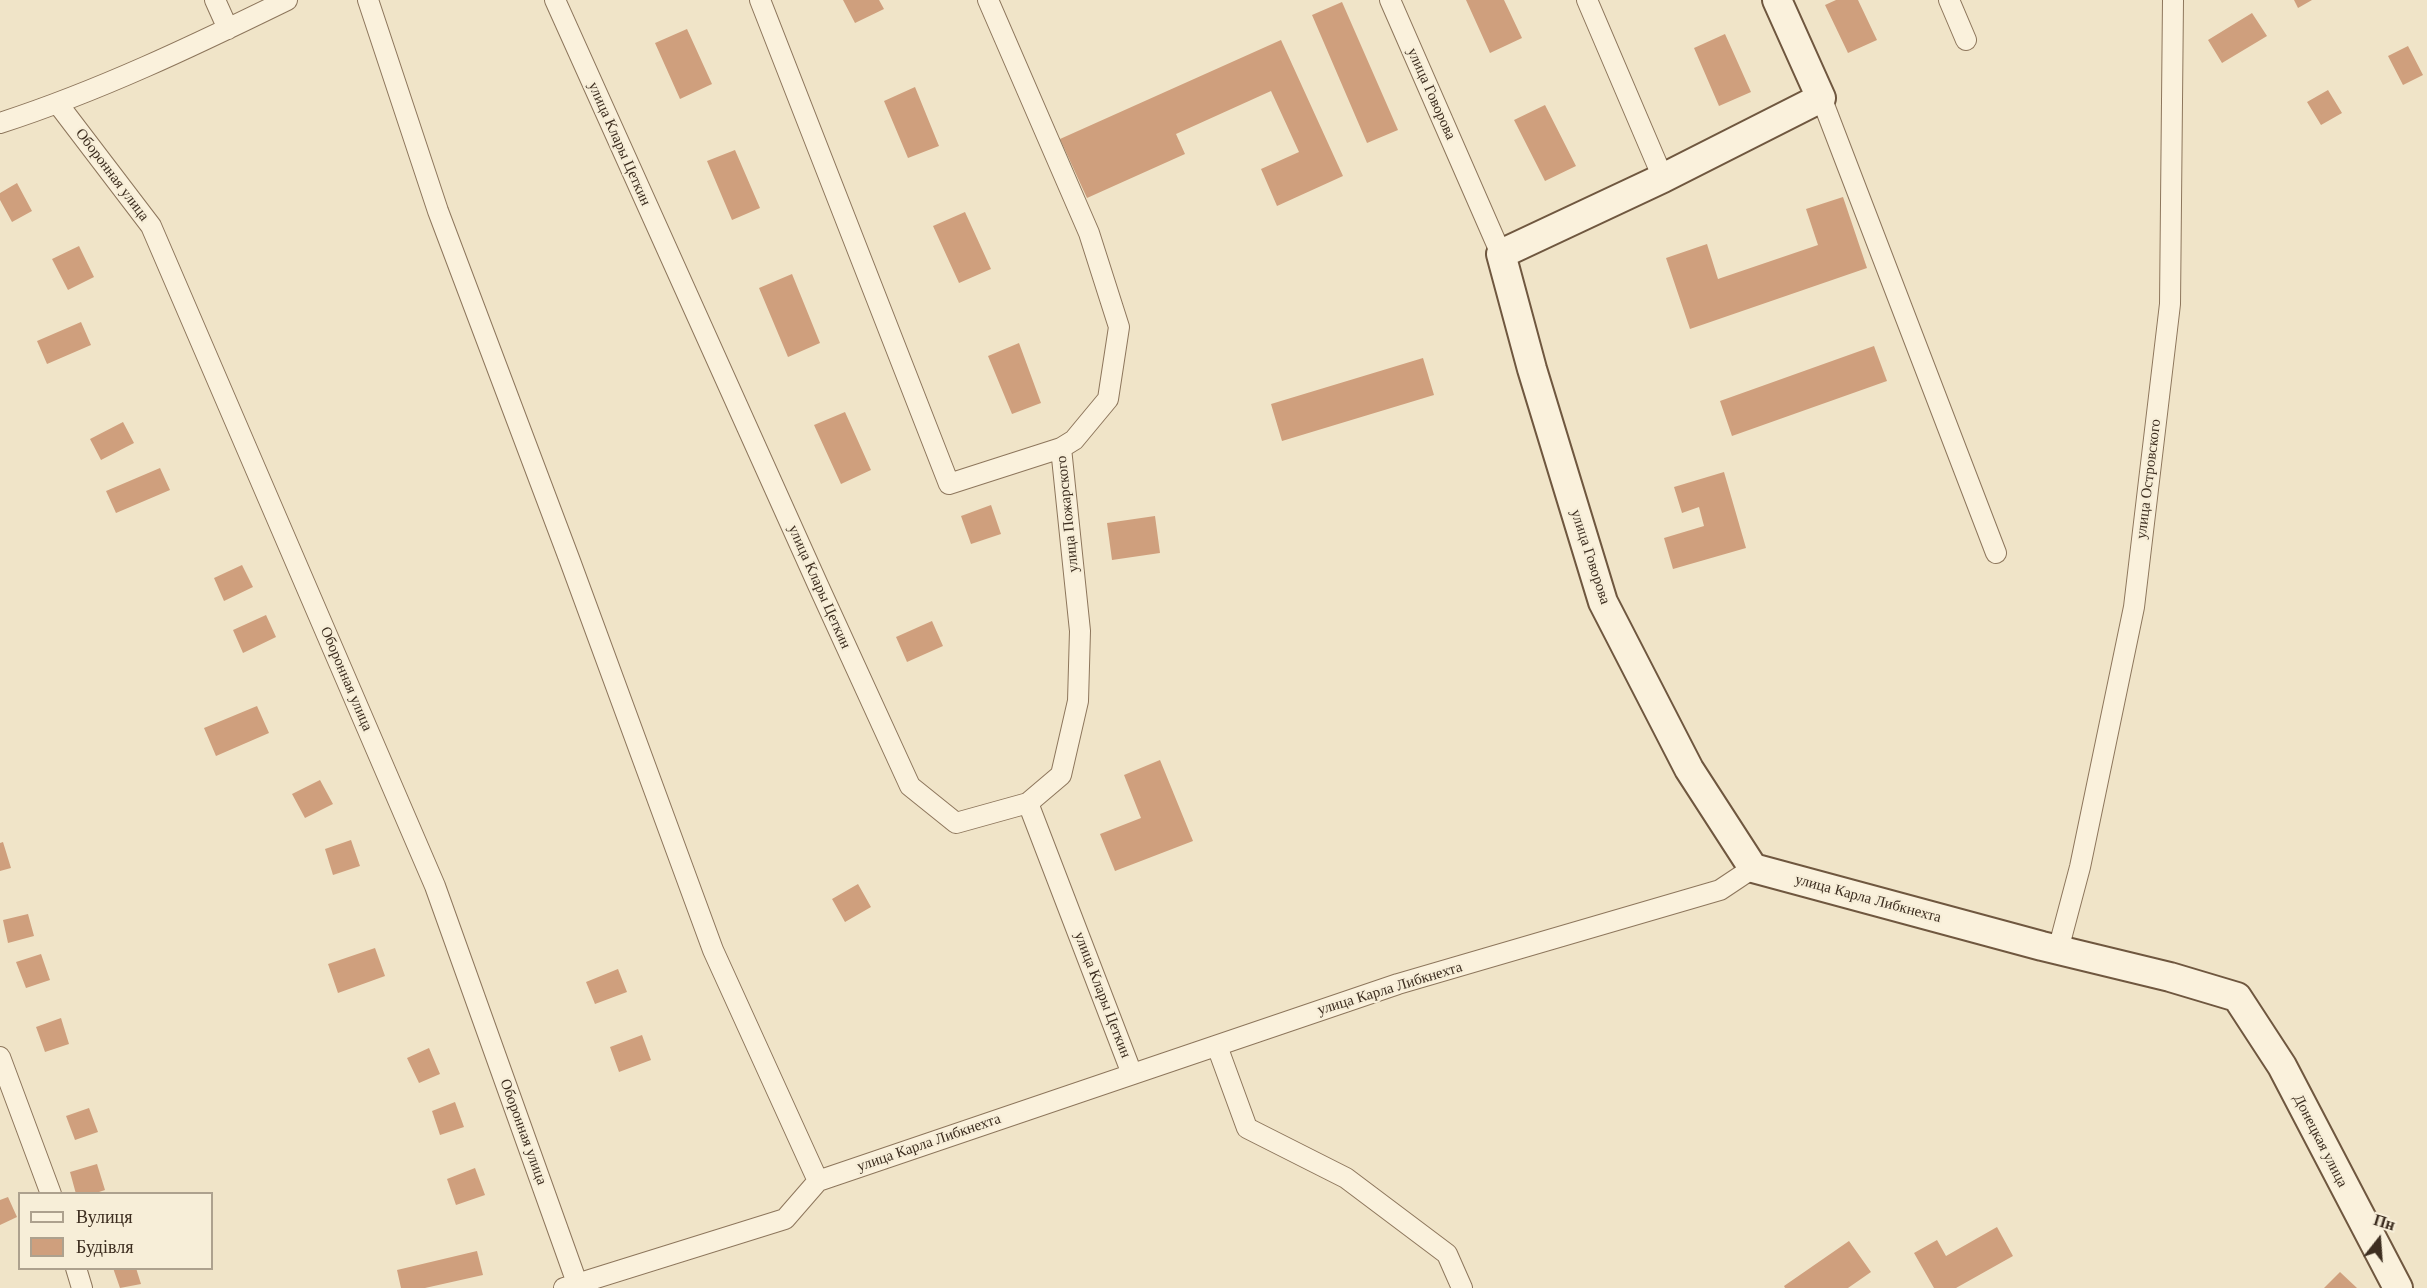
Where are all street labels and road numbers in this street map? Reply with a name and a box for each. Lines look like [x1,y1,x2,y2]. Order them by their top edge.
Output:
street label: улица Говорова [1403,45,1459,143]
street label: улица Клары Цеткин [584,79,654,209]
street label: Оборонная улица [71,125,153,225]
street label: улица Островского [2133,418,2165,540]
street label: улица Пожарского [1053,455,1083,573]
street label: улица Говорова [1566,507,1614,607]
street label: улица Клары Цеткин [784,522,854,652]
street label: Оборонная улица [316,624,376,734]
street label: улица Карла Либкнехта [1793,871,1943,927]
street label: улица Клары Цеткин [1070,929,1134,1061]
street label: улица Карла Либкнехта [1315,958,1465,1020]
street label: Оборонная улица [495,1077,551,1187]
street label: Донецкая улица [2289,1092,2351,1190]
street label: улица Карла Либкнехта [855,1110,1003,1176]

